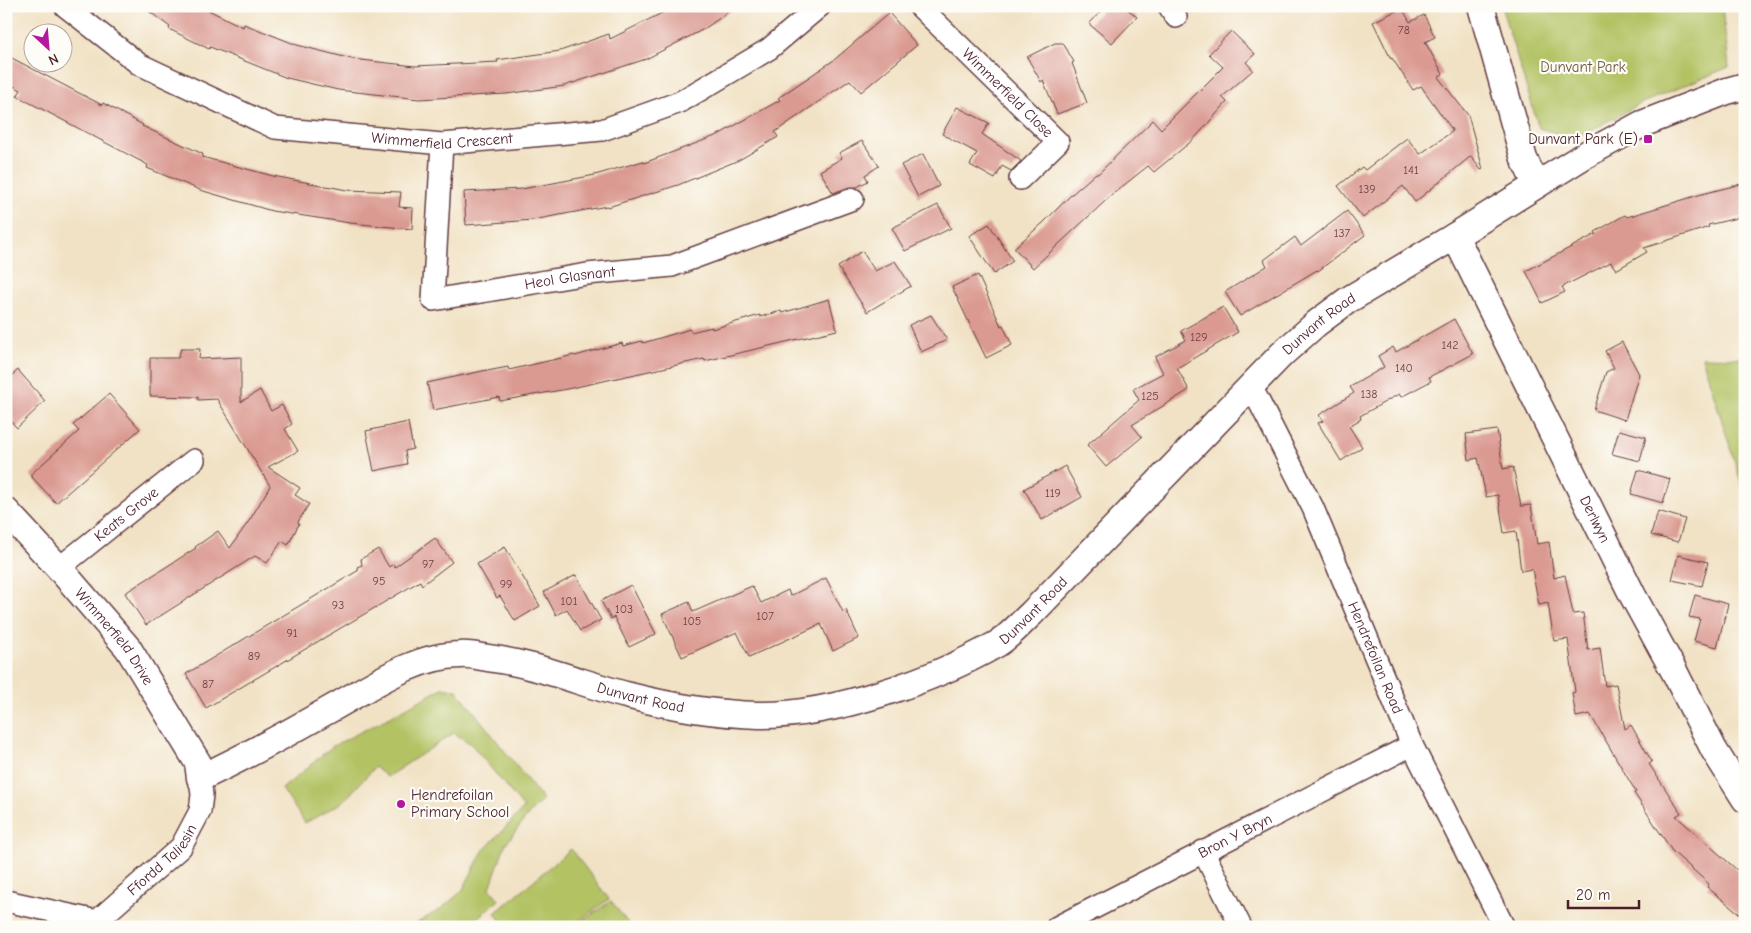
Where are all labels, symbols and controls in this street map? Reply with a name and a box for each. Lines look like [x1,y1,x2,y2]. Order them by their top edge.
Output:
north arrow [22,22,72,72]
house number: 78 [1398,23,1410,37]
street label: Wimmerfield Close [958,44,1057,142]
text: N [46,50,61,69]
park label: Dunvant Park [1540,58,1626,76]
street label: Wimmerfield Crescent [370,128,514,153]
place label: Dunvant Park (E) [1528,130,1638,148]
marker: Dunvant Park (E) [1642,133,1654,145]
house number: 141 [1403,163,1419,177]
house number: 139 [1358,182,1376,196]
house number: 137 [1334,226,1351,240]
street label: Heol Glasnant [523,262,617,293]
street label: Dunvant Road [1278,289,1359,359]
house number: 129 [1190,330,1208,344]
house number: 142 [1442,338,1458,352]
house number: 140 [1395,361,1413,375]
house number: 138 [1360,387,1378,401]
house number: 125 [1141,389,1159,403]
street label: Keats Grove [90,483,162,545]
house number: 119 [1045,486,1061,500]
street label: Derlwyn [1576,493,1614,546]
house number: 97 [422,557,434,571]
street label: Dunvant Road [996,573,1071,648]
house number: 95 [373,574,385,588]
house number: 99 [500,577,512,591]
street label: Wimmerfield Drive [71,584,158,689]
house number: 101 [561,594,578,608]
house number: 93 [332,598,344,612]
street label: Hendrefoilan Road [1344,599,1407,716]
house number: 103 [615,602,633,616]
house number: 107 [756,609,774,623]
house number: 105 [683,614,701,628]
house number: 91 [286,626,298,640]
house number: 89 [248,649,260,663]
house number: 87 [202,677,214,691]
street label: Dunvant Road [595,678,686,716]
place label: Hendrefoilan Primary School [411,786,509,821]
marker: Hendrefoilan Primary School [395,798,407,810]
street label: Bron Y Bryn [1195,809,1275,862]
street label: Ffordd Taliesin [124,821,200,899]
scale bar [1568,878,1640,910]
text: 20 m [1576,886,1610,904]

